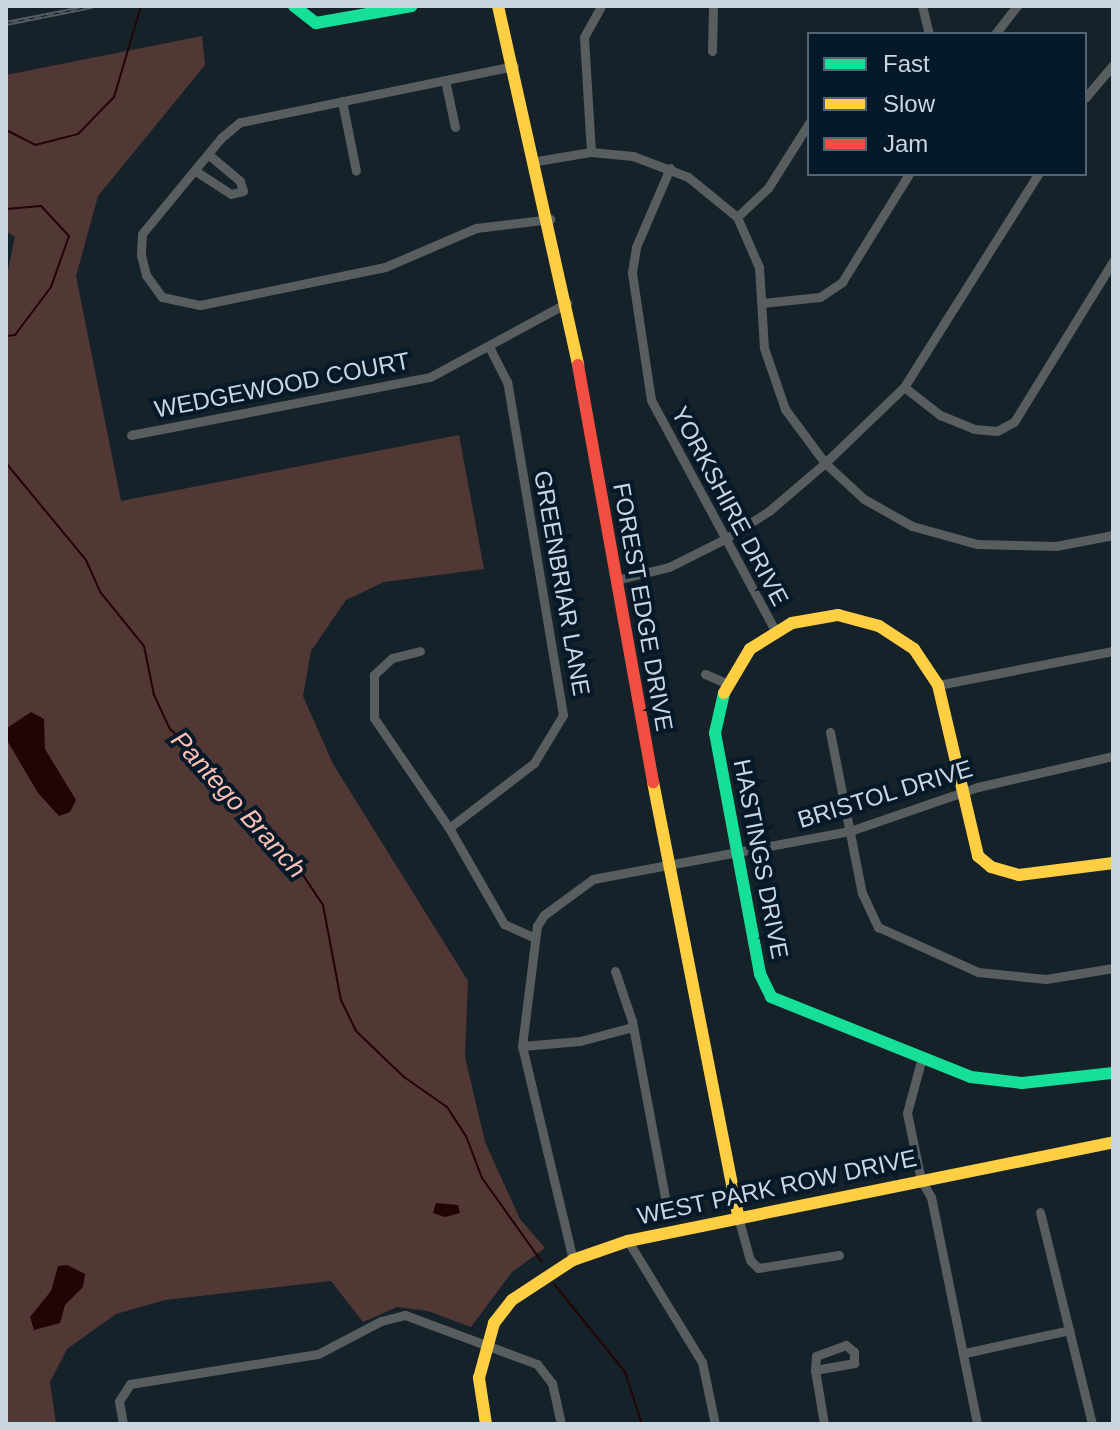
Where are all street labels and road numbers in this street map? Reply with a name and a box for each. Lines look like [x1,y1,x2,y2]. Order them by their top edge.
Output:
street label: WEDGEWOOD COURT [152,346,412,424]
street label: YORKSHIRE DRIVE [665,402,795,610]
street label: GREENBRIAR LANE [528,468,596,698]
street label: FOREST EDGE DRIVE [607,480,679,734]
street label: BRISTOL DRIVE [794,754,976,834]
street label: HASTINGS DRIVE [728,757,794,961]
street label: WEST PARK ROW DRIVE [635,1143,919,1231]

